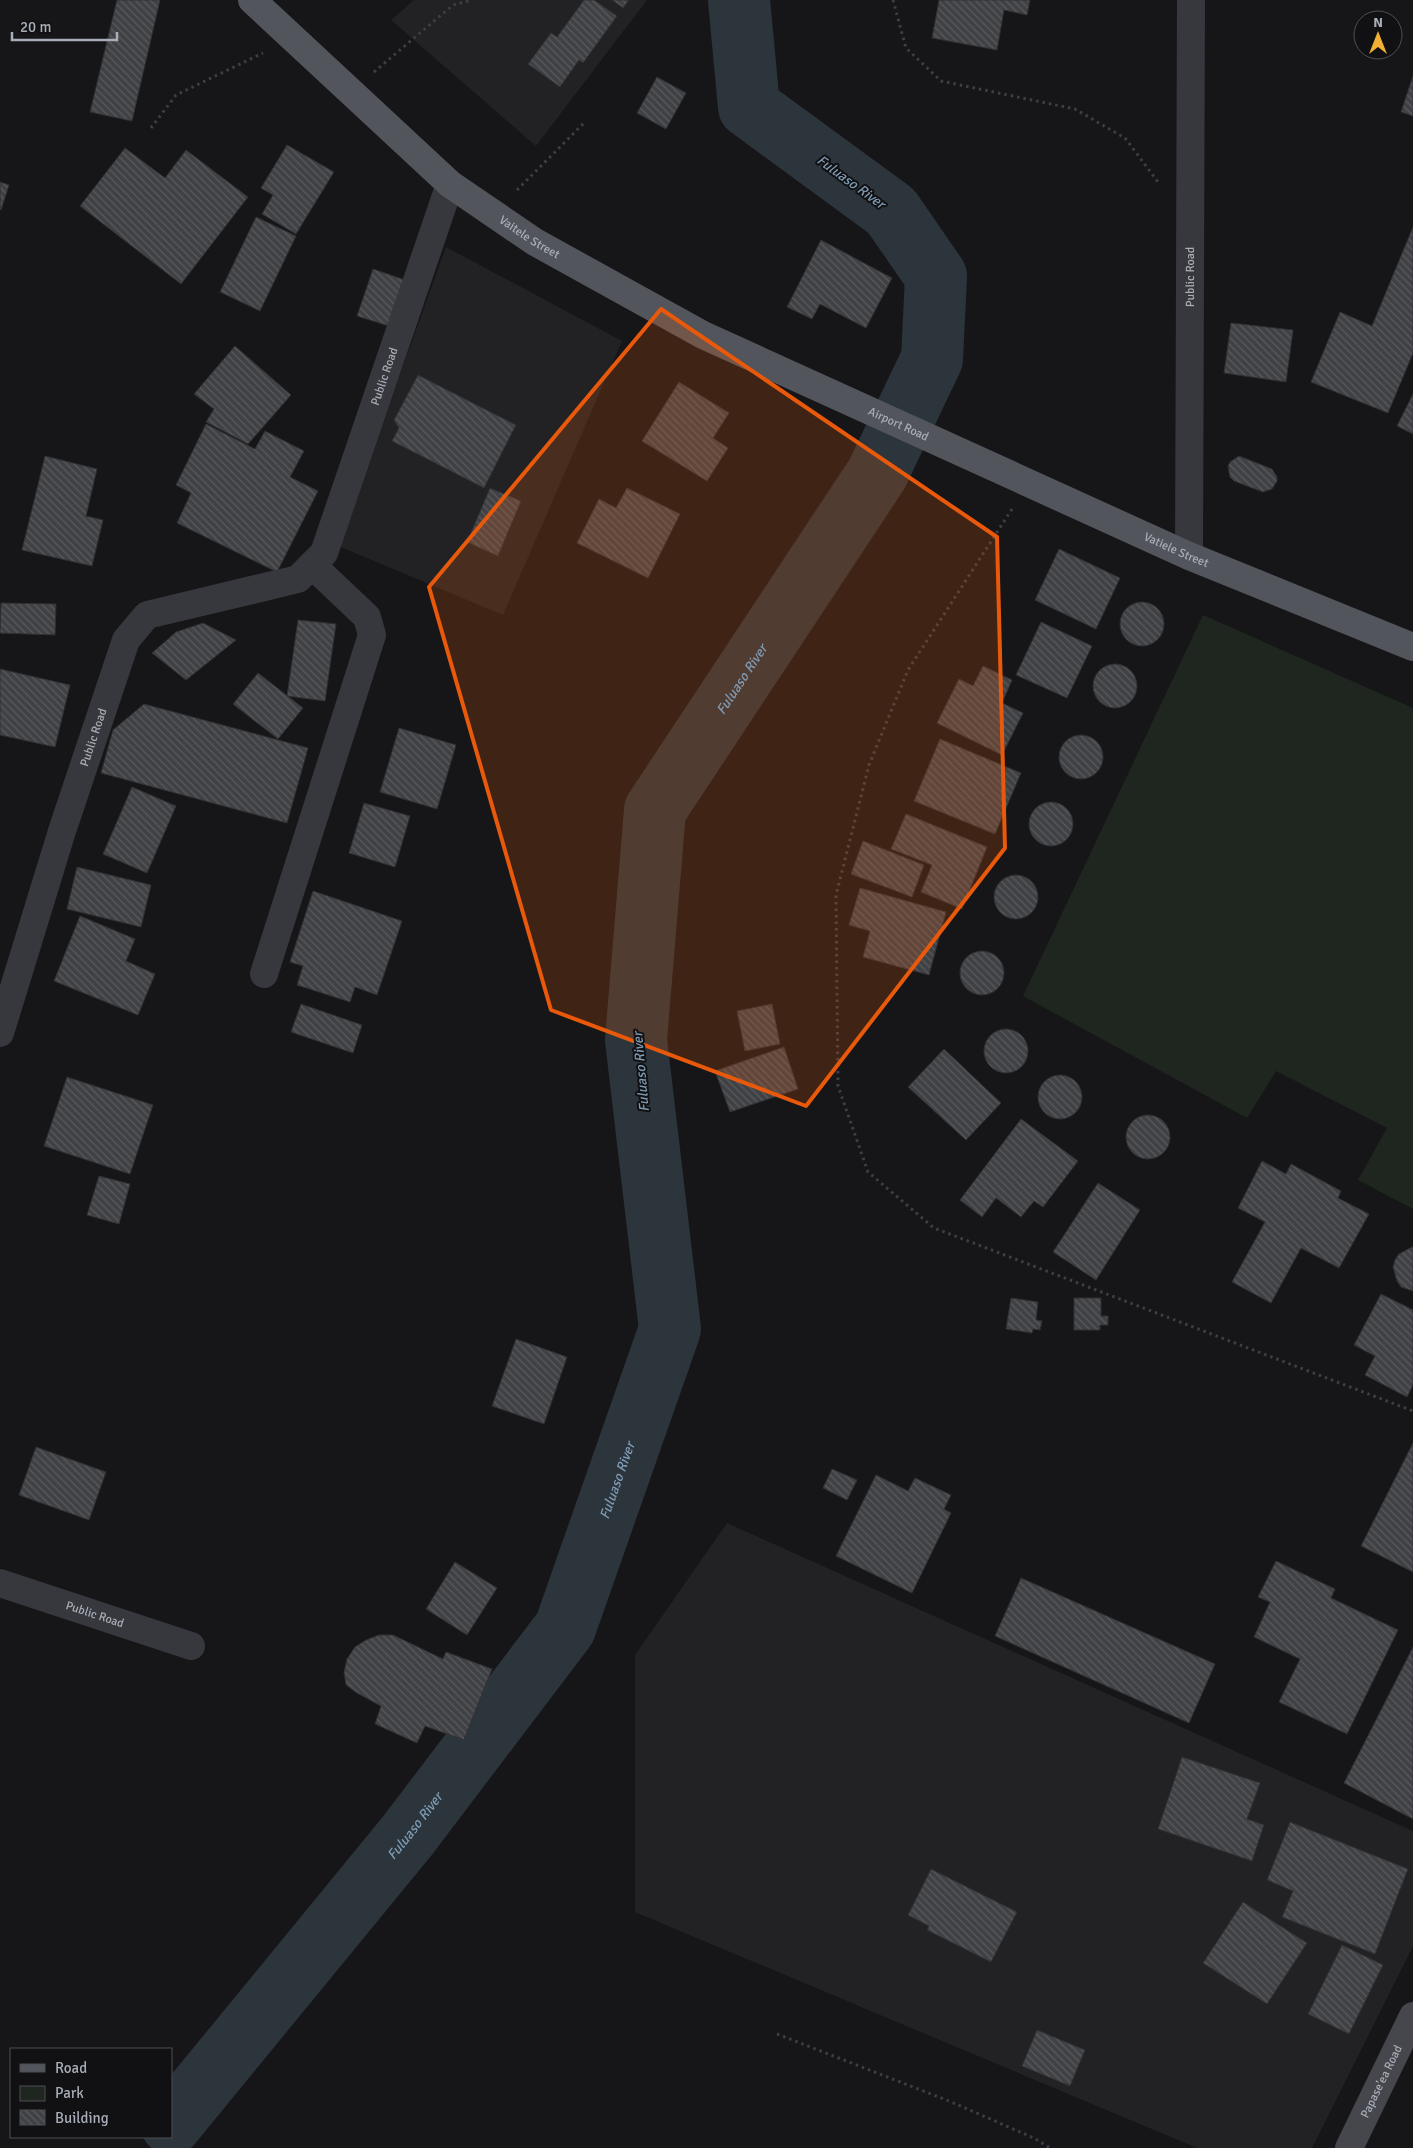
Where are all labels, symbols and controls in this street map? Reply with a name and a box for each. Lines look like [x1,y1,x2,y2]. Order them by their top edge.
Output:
scale bar [12,10,118,42]
north arrow [1353,10,1403,60]
text: N [1373,14,1383,31]
text: 20 m [20,18,51,36]
water label: Fuluaso River [814,152,890,214]
street label: Vaitele Street [496,212,563,262]
street label: Public Road [1182,247,1198,307]
street label: Public Road [367,345,401,407]
street label: Airport Road [866,404,931,444]
street label: Vatiele Street [1141,529,1211,571]
water label: Fuluaso River [712,639,772,717]
street label: Public Road [77,706,110,768]
water label: Fuluaso River [629,1029,653,1113]
water label: Fuluaso River [596,1438,639,1521]
street label: Public Road [64,1598,126,1631]
water label: Fuluaso River [383,1787,447,1863]
street label: Papase'ea Road [1357,2042,1405,2120]
legend [10,2048,172,2138]
text: Road [55,2059,87,2077]
text: Park [55,2084,84,2102]
text: Building [55,2109,109,2127]

